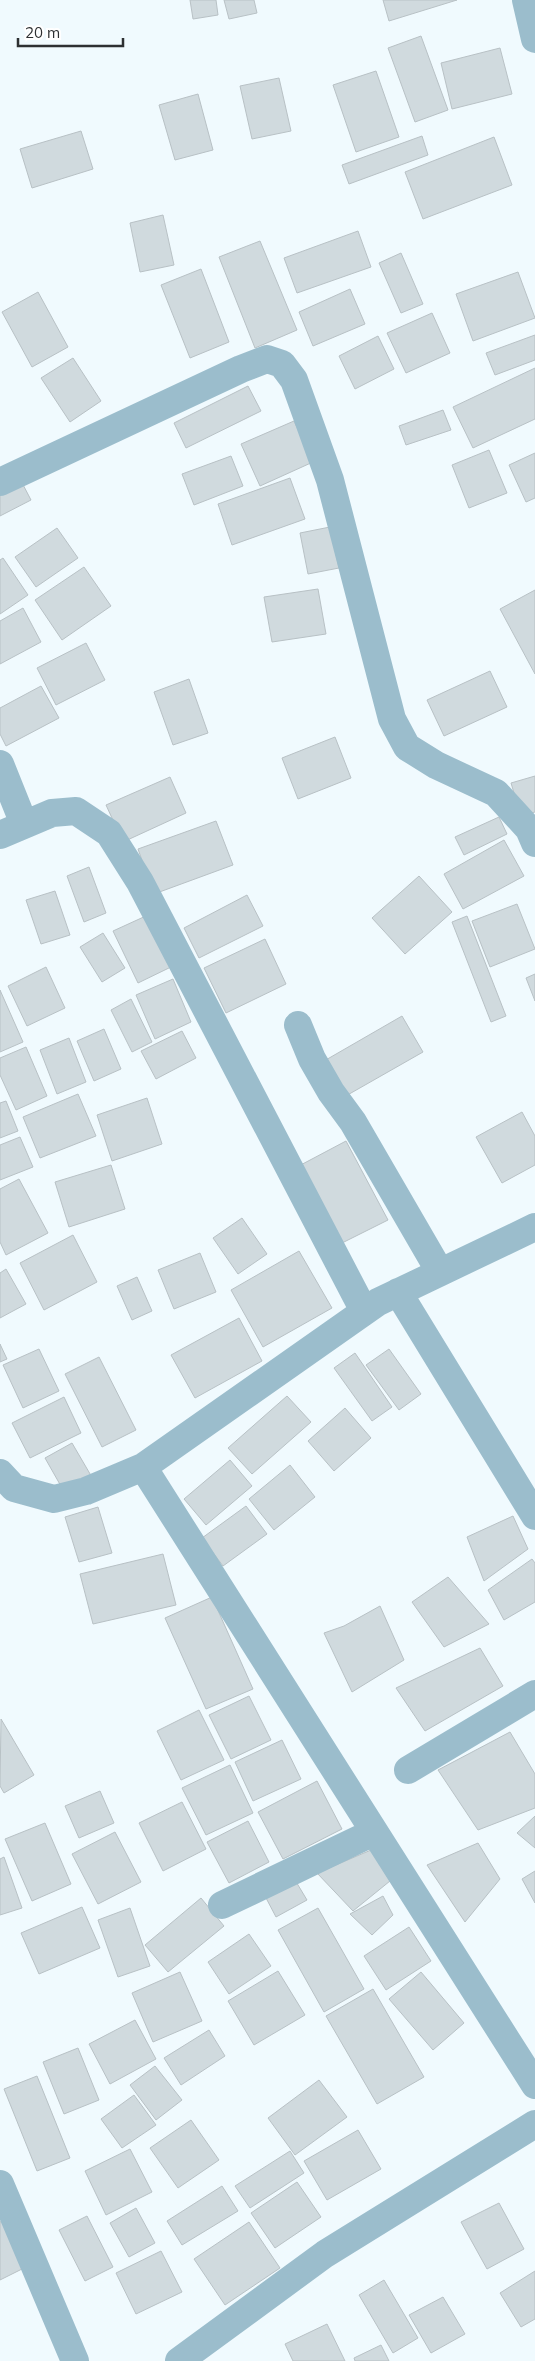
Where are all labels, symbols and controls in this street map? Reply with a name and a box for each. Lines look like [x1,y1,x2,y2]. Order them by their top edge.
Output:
scale bar [18,15,122,47]
text: 20 m [25,23,60,42]

